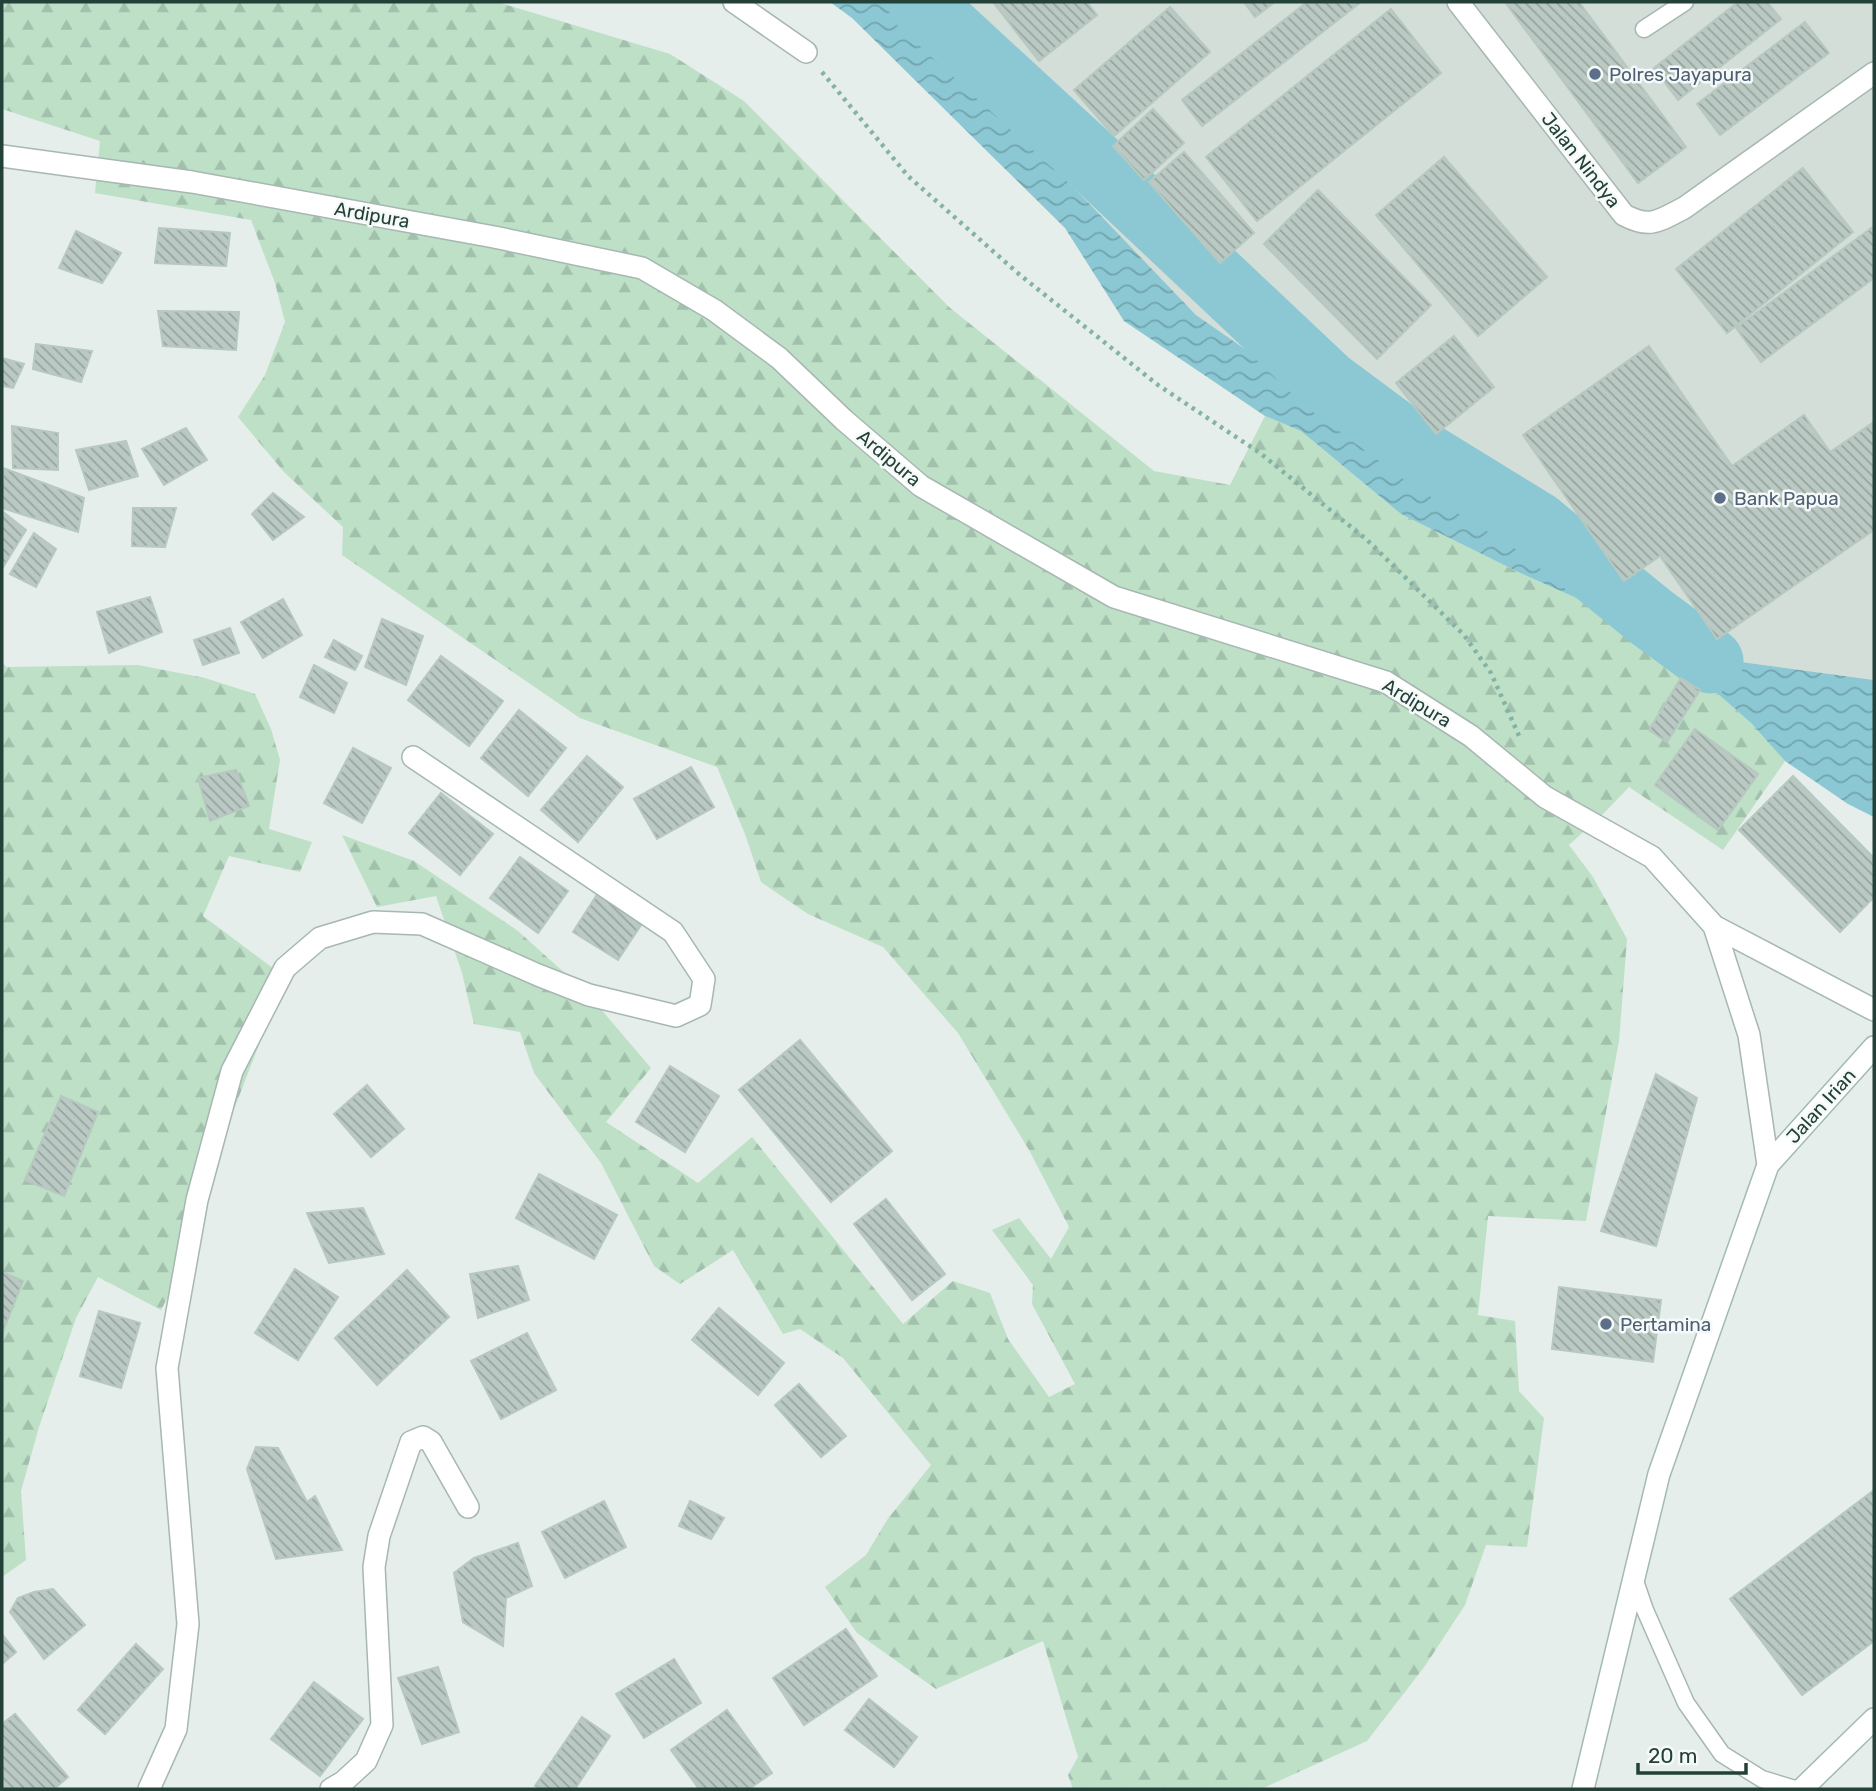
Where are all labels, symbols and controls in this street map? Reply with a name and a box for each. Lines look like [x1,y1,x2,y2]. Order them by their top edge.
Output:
place label: Polres Jayapura [1609,63,1752,86]
marker: Polres Jayapura [1587,66,1603,82]
street label: Jalan Nindya [1537,108,1625,212]
street label: Ardipura [333,197,411,233]
street label: Ardipura [853,425,925,491]
place label: Bank Papua [1734,487,1839,510]
marker: Bank Papua [1712,490,1728,506]
street label: Ardipura [1379,674,1455,732]
street label: Jalan Irian [1781,1064,1861,1148]
place label: Pertamina [1620,1313,1711,1336]
marker: Pertamina [1598,1316,1614,1332]
scale bar [1638,1732,1746,1776]
text: 20 m [1648,1743,1697,1768]

